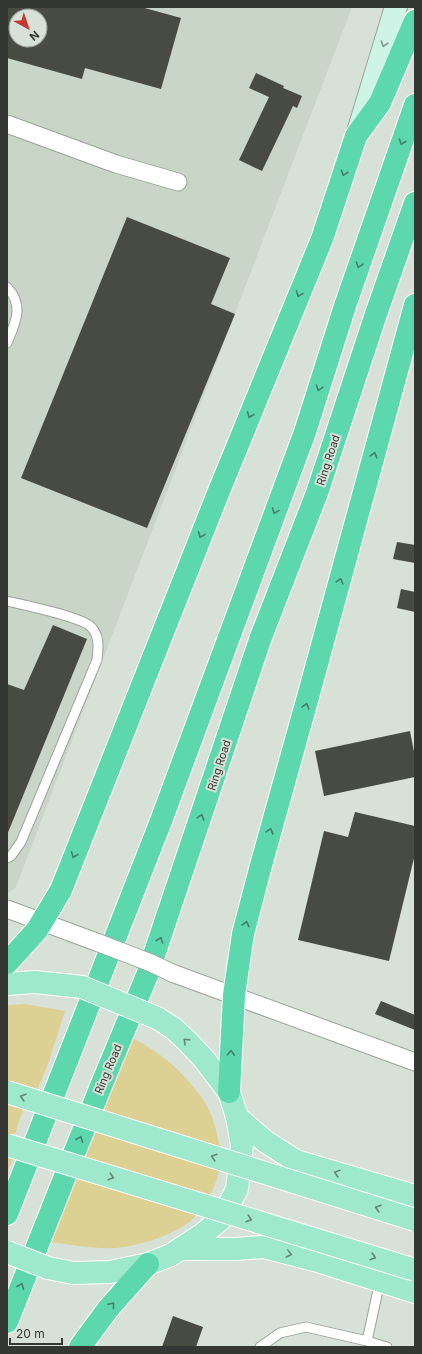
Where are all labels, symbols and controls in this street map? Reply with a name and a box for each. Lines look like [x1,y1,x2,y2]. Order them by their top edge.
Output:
north arrow [8,8,48,48]
text: N [27,28,42,44]
one-way arrow [380,40,389,47]
one-way arrow [398,139,407,146]
one-way arrow [340,169,349,176]
one-way arrow [356,261,364,268]
one-way arrow [295,291,303,298]
one-way arrow [315,385,323,392]
one-way arrow [246,411,254,418]
street label: Ring Road [313,433,343,487]
one-way arrow [369,452,378,459]
one-way arrow [272,507,280,514]
one-way arrow [198,531,206,539]
one-way arrow [335,577,344,584]
one-way arrow [301,703,310,710]
street label: Ring Road [204,738,234,792]
one-way arrow [197,814,205,821]
one-way arrow [266,828,274,834]
one-way arrow [71,851,79,858]
one-way arrow [241,921,250,928]
one-way arrow [155,937,163,944]
one-way arrow [183,1038,191,1046]
street label: Ring Road [91,1042,125,1096]
one-way arrow [227,1050,236,1056]
one-way arrow [20,1093,27,1102]
one-way arrow [76,1135,84,1142]
one-way arrow [210,1153,217,1162]
one-way arrow [334,1169,341,1178]
one-way arrow [108,1172,115,1181]
one-way arrow [374,1205,381,1213]
one-way arrow [245,1214,252,1223]
one-way arrow [285,1249,292,1258]
one-way arrow [370,1252,377,1261]
one-way arrow [17,1282,25,1289]
one-way arrow [108,1302,115,1309]
scale bar [10,1320,62,1346]
text: 20 m [16,1326,45,1341]

